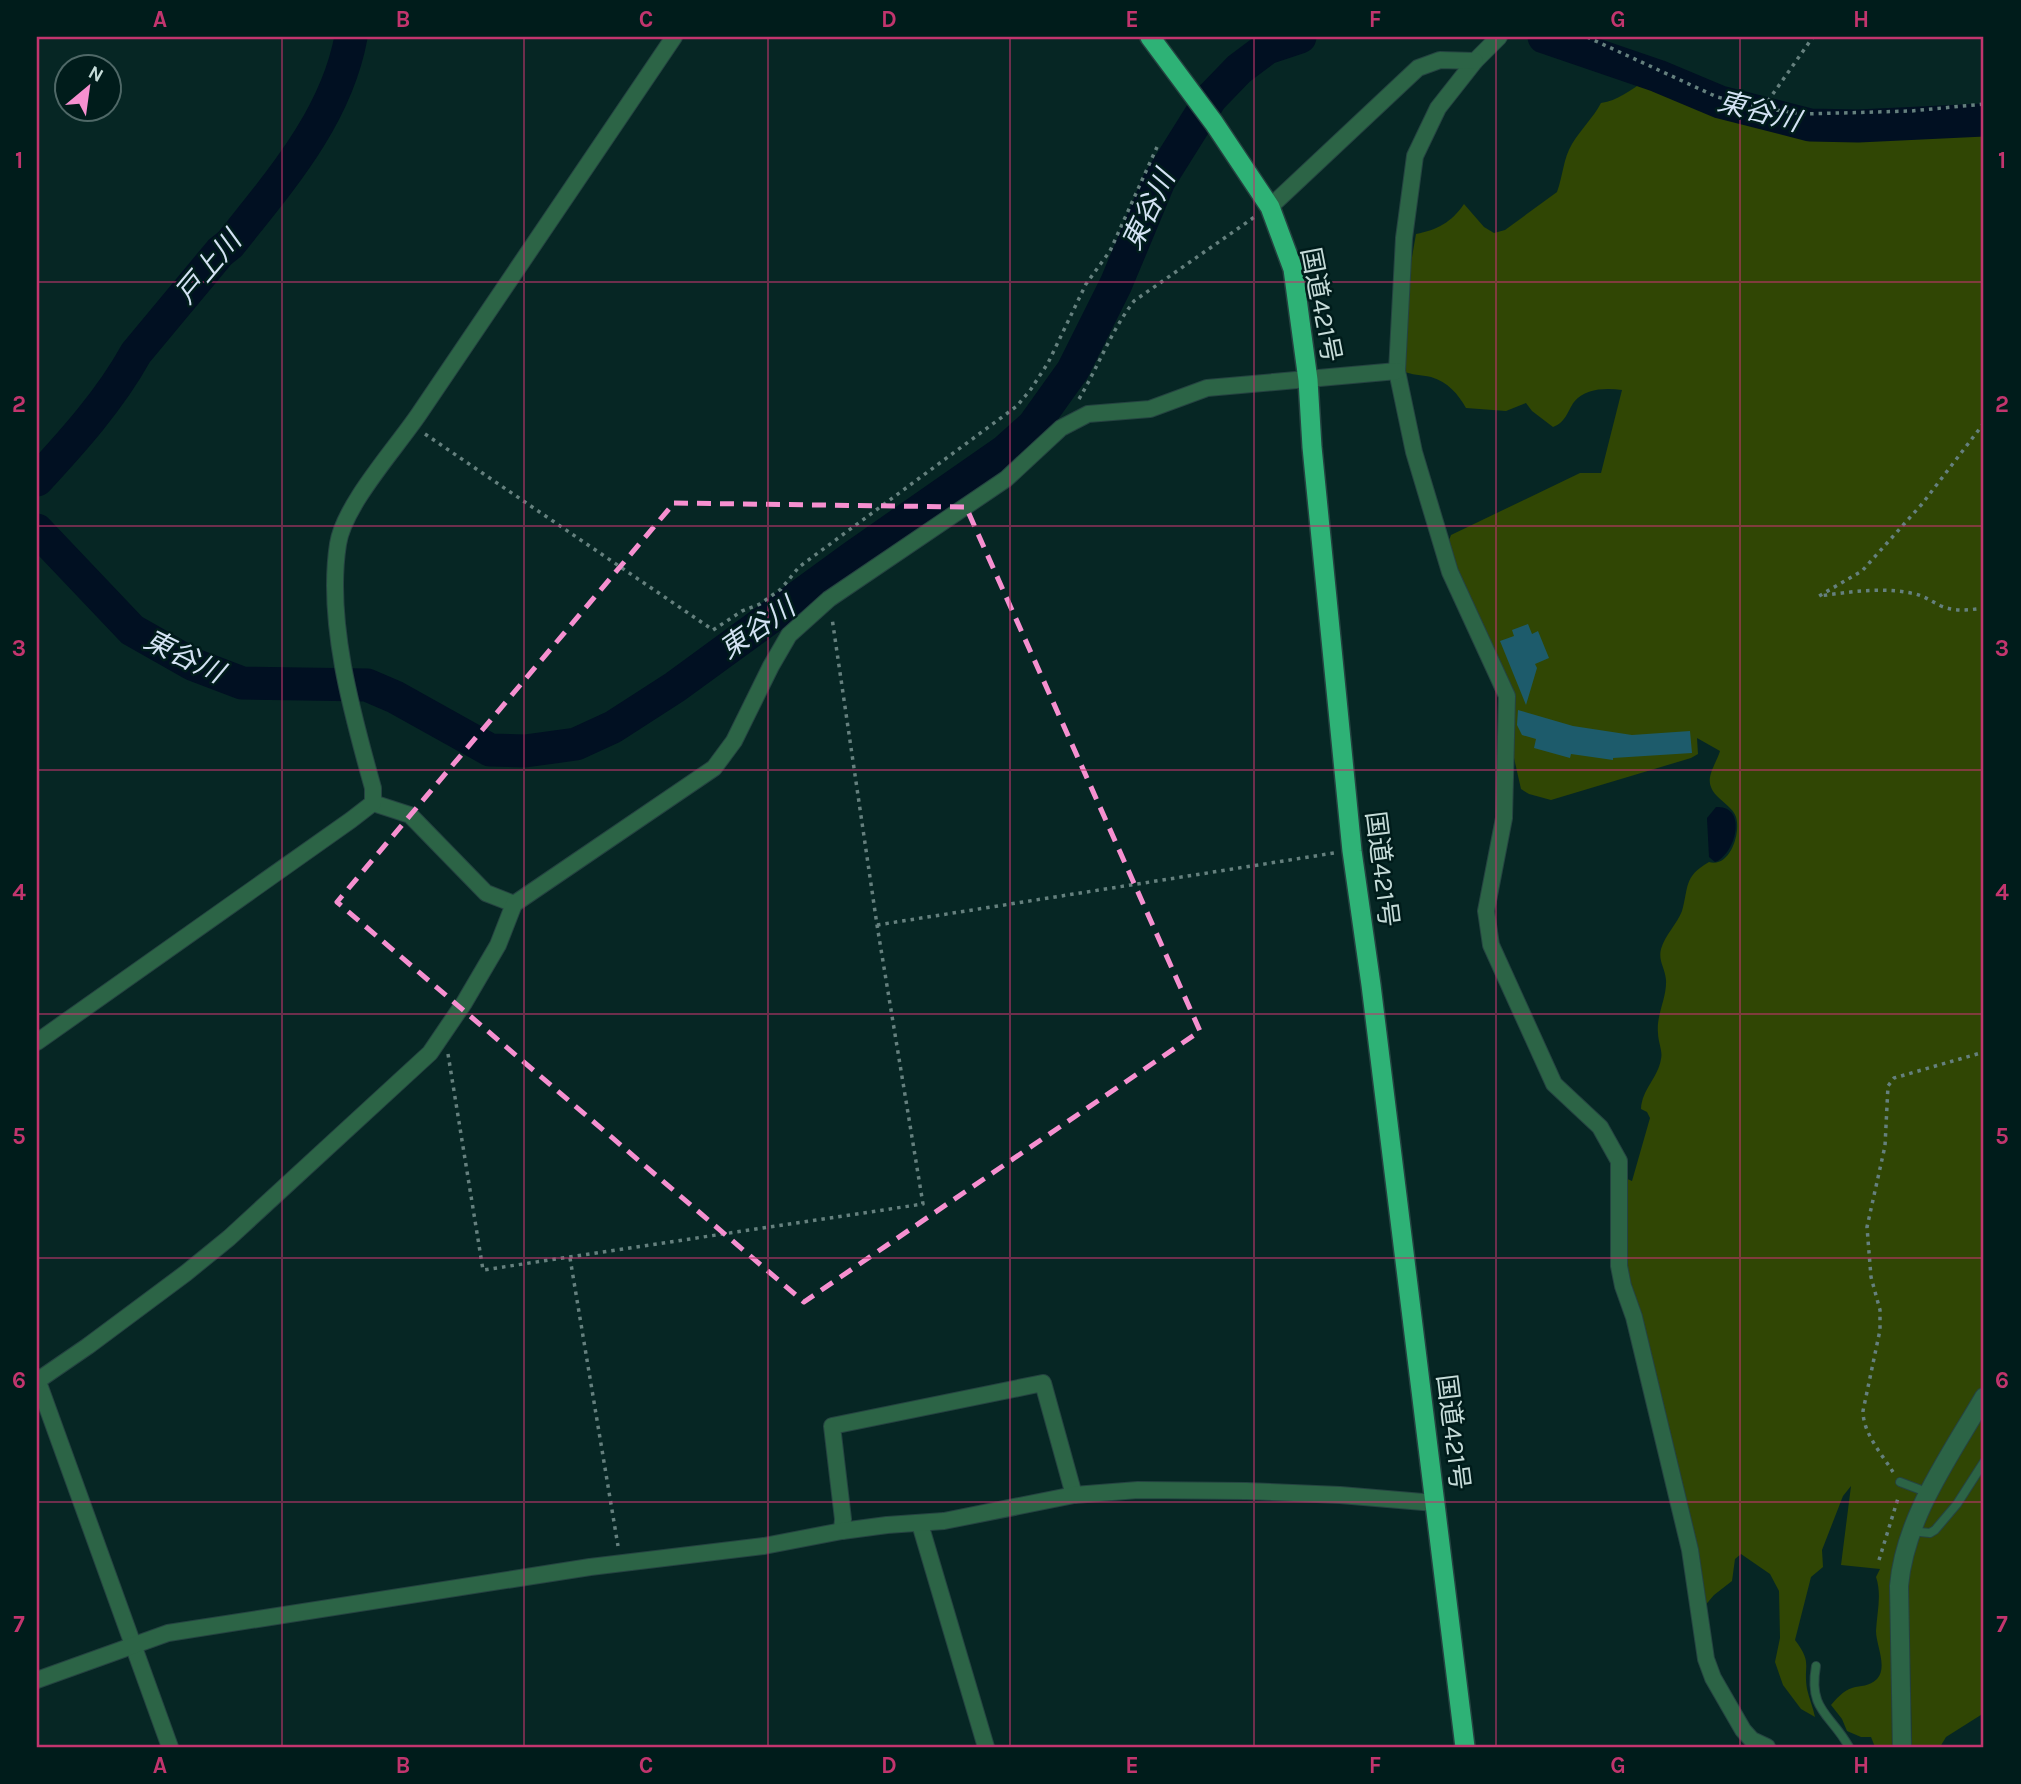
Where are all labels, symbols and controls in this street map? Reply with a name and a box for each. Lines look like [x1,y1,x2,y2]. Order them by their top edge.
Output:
text: A [153,6,167,33]
text: B [396,6,410,33]
text: C [639,6,653,33]
text: D [881,6,897,33]
text: E [1125,6,1139,33]
text: F [1369,6,1381,33]
text: G [1610,6,1626,33]
text: H [1853,6,1869,33]
north arrow [52,52,122,122]
text: N [84,61,107,87]
water label: 東谷川 [1714,84,1807,139]
text: 1 [15,147,23,174]
text: 1 [1998,147,2006,174]
water label: 東谷川 [1115,162,1183,255]
water label: 戸上川 [168,222,250,310]
street label: 国道421号 [1295,245,1347,365]
text: 2 [12,391,26,418]
text: 2 [1995,391,2009,418]
water label: 東谷川 [713,589,803,666]
water label: 東谷川 [139,623,232,691]
text: 3 [12,635,26,662]
text: 3 [1995,635,2009,662]
street label: 国道421号 [1360,809,1404,929]
text: 4 [12,879,26,906]
text: 4 [1995,879,2009,906]
text: 5 [12,1123,26,1150]
text: 5 [1995,1123,2009,1150]
text: 6 [12,1367,26,1394]
text: 6 [1995,1367,2009,1394]
street label: 国道421号 [1431,1372,1475,1492]
text: 7 [13,1611,25,1638]
text: 7 [1996,1611,2008,1638]
text: A [153,1752,167,1779]
text: B [396,1752,410,1779]
text: C [639,1752,653,1779]
text: D [881,1752,897,1779]
text: E [1125,1752,1139,1779]
text: F [1369,1752,1381,1779]
text: G [1610,1752,1626,1779]
text: H [1853,1752,1869,1779]

